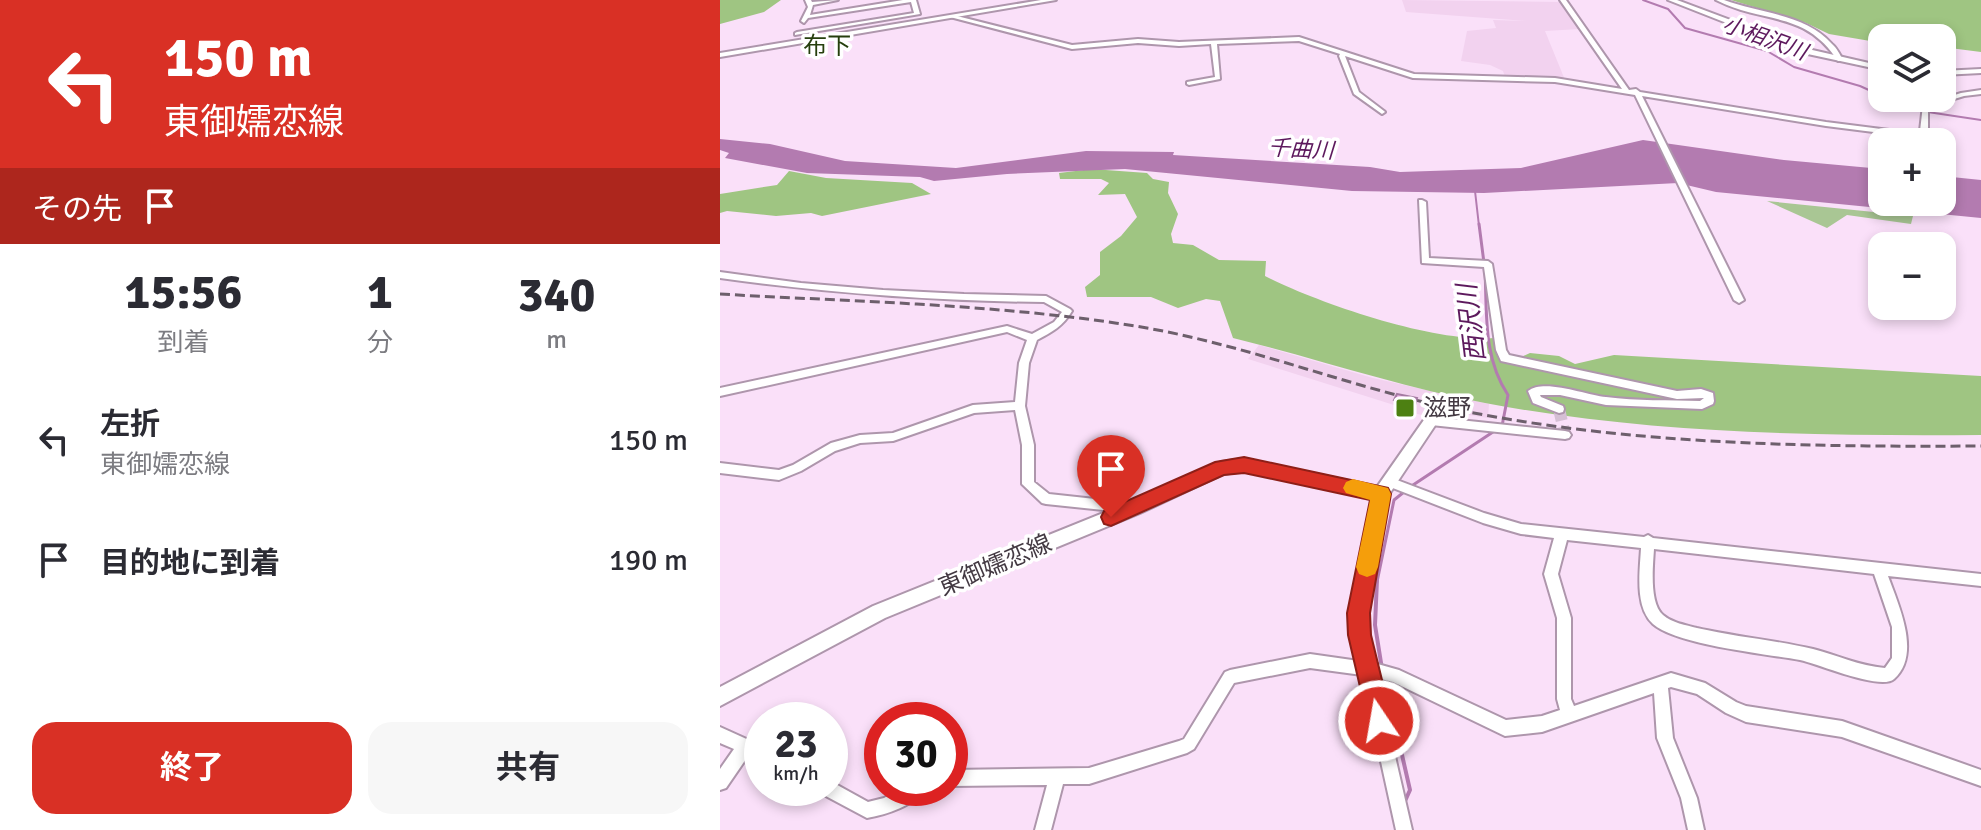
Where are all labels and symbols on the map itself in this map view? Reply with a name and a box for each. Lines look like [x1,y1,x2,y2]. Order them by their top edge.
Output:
water label: 小相沢川 [1719,10,1813,66]
district label: 布下 [803,31,851,61]
water label: 千曲川 [1267,134,1337,164]
water label: 西沢川 [1451,279,1493,364]
place label: 滋野 [1423,393,1471,423]
marker: 滋野 [1394,397,1416,419]
pin [1077,435,1145,517]
street label: 東御嬬恋線 [934,528,1056,602]
position arrow [1337,679,1421,763]
speed limit sign: 30 [864,702,968,806]

